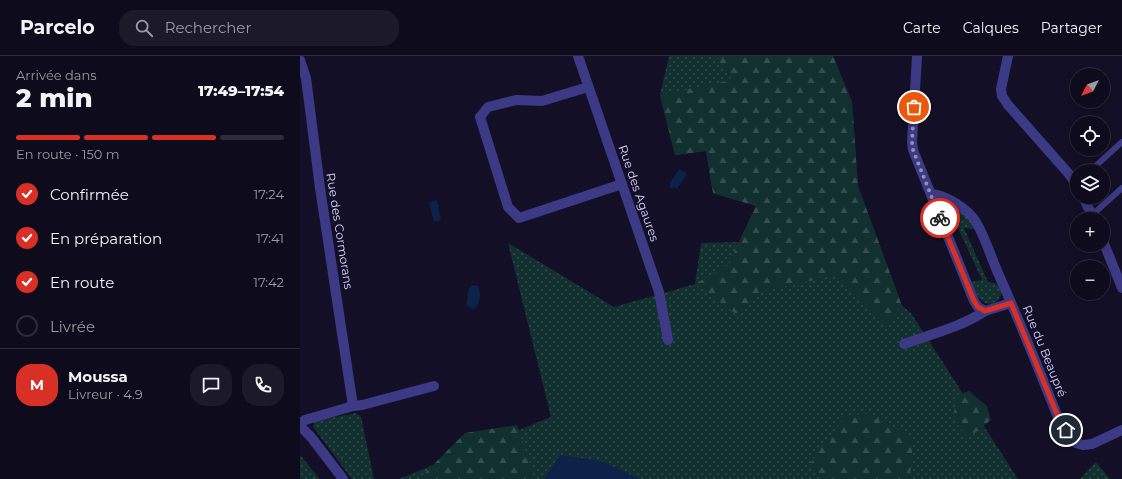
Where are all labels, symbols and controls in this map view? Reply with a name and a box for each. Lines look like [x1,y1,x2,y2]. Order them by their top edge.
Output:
search box [119,10,399,46]
text: Parcelo [20,16,95,39]
icon: search [133,17,155,39]
text: Rechercher [165,18,251,37]
text: Carte [903,19,941,37]
text: Calques [963,19,1019,37]
text: Partager [1041,19,1102,37]
text: Arrivée dans [16,67,97,83]
north arrow [1070,68,1110,108]
map controls [1070,68,1110,300]
text: 17:49–17:54 [198,81,284,100]
text: 2 min [16,82,93,114]
pin [897,90,931,124]
icon: bag [903,96,925,118]
button: locate [1070,116,1110,156]
street label: Rue des Agaures [615,143,663,243]
text: En route · 150 m [16,146,120,162]
button: layers [1070,164,1110,204]
street label: Rue des Cormorans [323,172,357,290]
icon: check [16,183,38,205]
text: Confirmée [50,185,129,204]
text: 17:24 [253,186,284,202]
courier [920,198,960,238]
icon: bike [929,207,951,229]
button: + [1070,212,1110,252]
icon: check [16,227,38,249]
text: En préparation [50,229,162,248]
text: 17:41 [256,230,284,246]
button: − [1070,260,1110,300]
icon: check [16,271,38,293]
text: En route [50,273,114,292]
text: 17:42 [253,274,284,290]
street label: Rue du Beaupré [1020,303,1070,399]
text: Livrée [50,317,95,336]
button: chat [190,364,232,406]
button: phone [242,364,284,406]
text: Moussa [68,367,128,386]
text: M [30,375,44,394]
text: Livreur · 4.9 [68,386,143,402]
pin [1049,413,1083,447]
icon: home [1055,419,1077,441]

